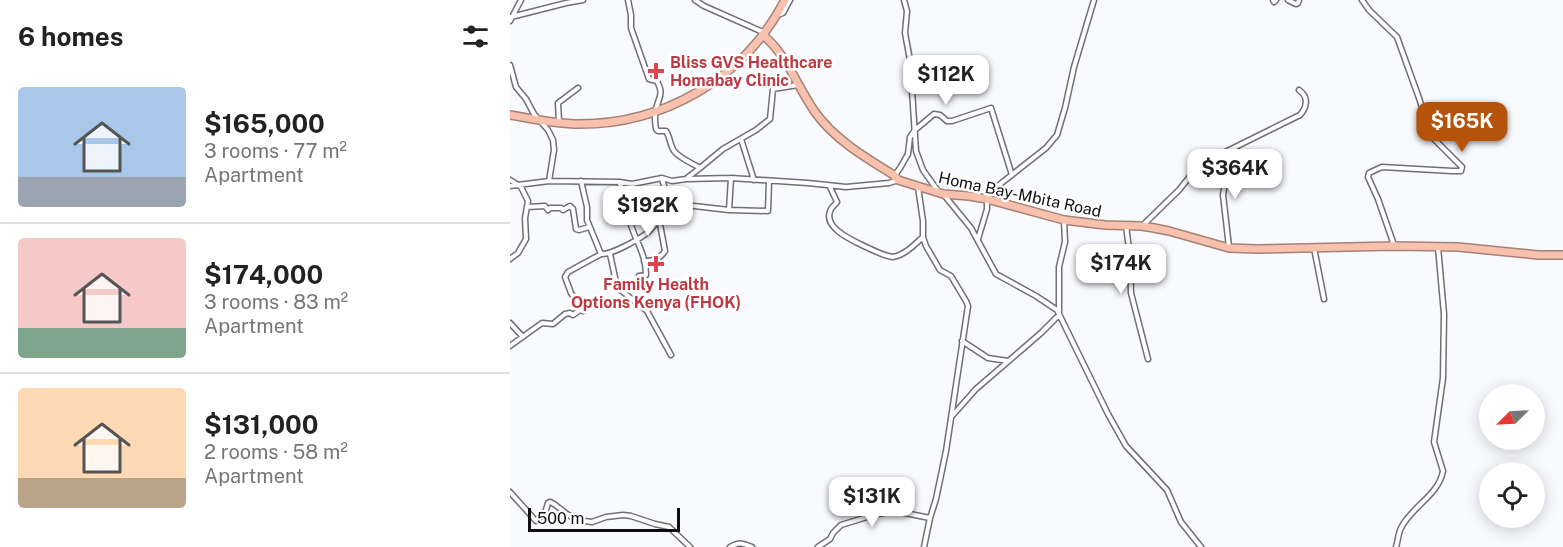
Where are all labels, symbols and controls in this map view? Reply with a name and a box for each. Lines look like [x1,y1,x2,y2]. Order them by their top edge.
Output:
icon: filters [459,20,492,53]
text: 6 homes [18,21,123,52]
place label: Bliss GVS Healthcare Homabay Clinic [670,53,833,90]
pin: $112K [904,55,988,106]
marker: Bliss GVS Healthcare Homabay Clinic [647,62,665,80]
text: $112K [917,62,975,86]
pin: $165K [1420,102,1504,153]
text: $165,000 [204,108,325,139]
text: $165K [1430,109,1494,133]
icon: home [66,111,138,183]
text: 3 rooms · 77 m² [204,139,347,163]
pin: $364K [1193,149,1277,200]
text: $364K [1201,156,1269,180]
text: Apartment [204,163,304,187]
street label: Homa Bay-Mbita Road [937,168,1103,221]
pin: $192K [606,186,690,237]
text: $192K [617,193,679,217]
pin: $174K [1079,244,1163,295]
text: $174K [1090,251,1152,275]
marker: Family Health Options Kenya (FHOK) [647,255,665,273]
text: $174,000 [204,259,323,290]
icon: home [66,262,138,334]
place label: Family Health Options Kenya (FHOK) [571,275,741,312]
text: 3 rooms · 83 m² [204,290,348,314]
text: Apartment [204,314,304,338]
north arrow [1479,384,1545,450]
map controls [1479,384,1545,528]
text: $131,000 [204,409,319,440]
icon: home [66,412,138,484]
text: 2 rooms · 58 m² [204,440,348,464]
button: locate [1479,462,1545,528]
text: Apartment [204,464,304,488]
pin: $131K [830,477,914,528]
text: $131K [843,484,901,508]
scale bar [528,505,680,532]
text: 500 m [537,509,584,528]

